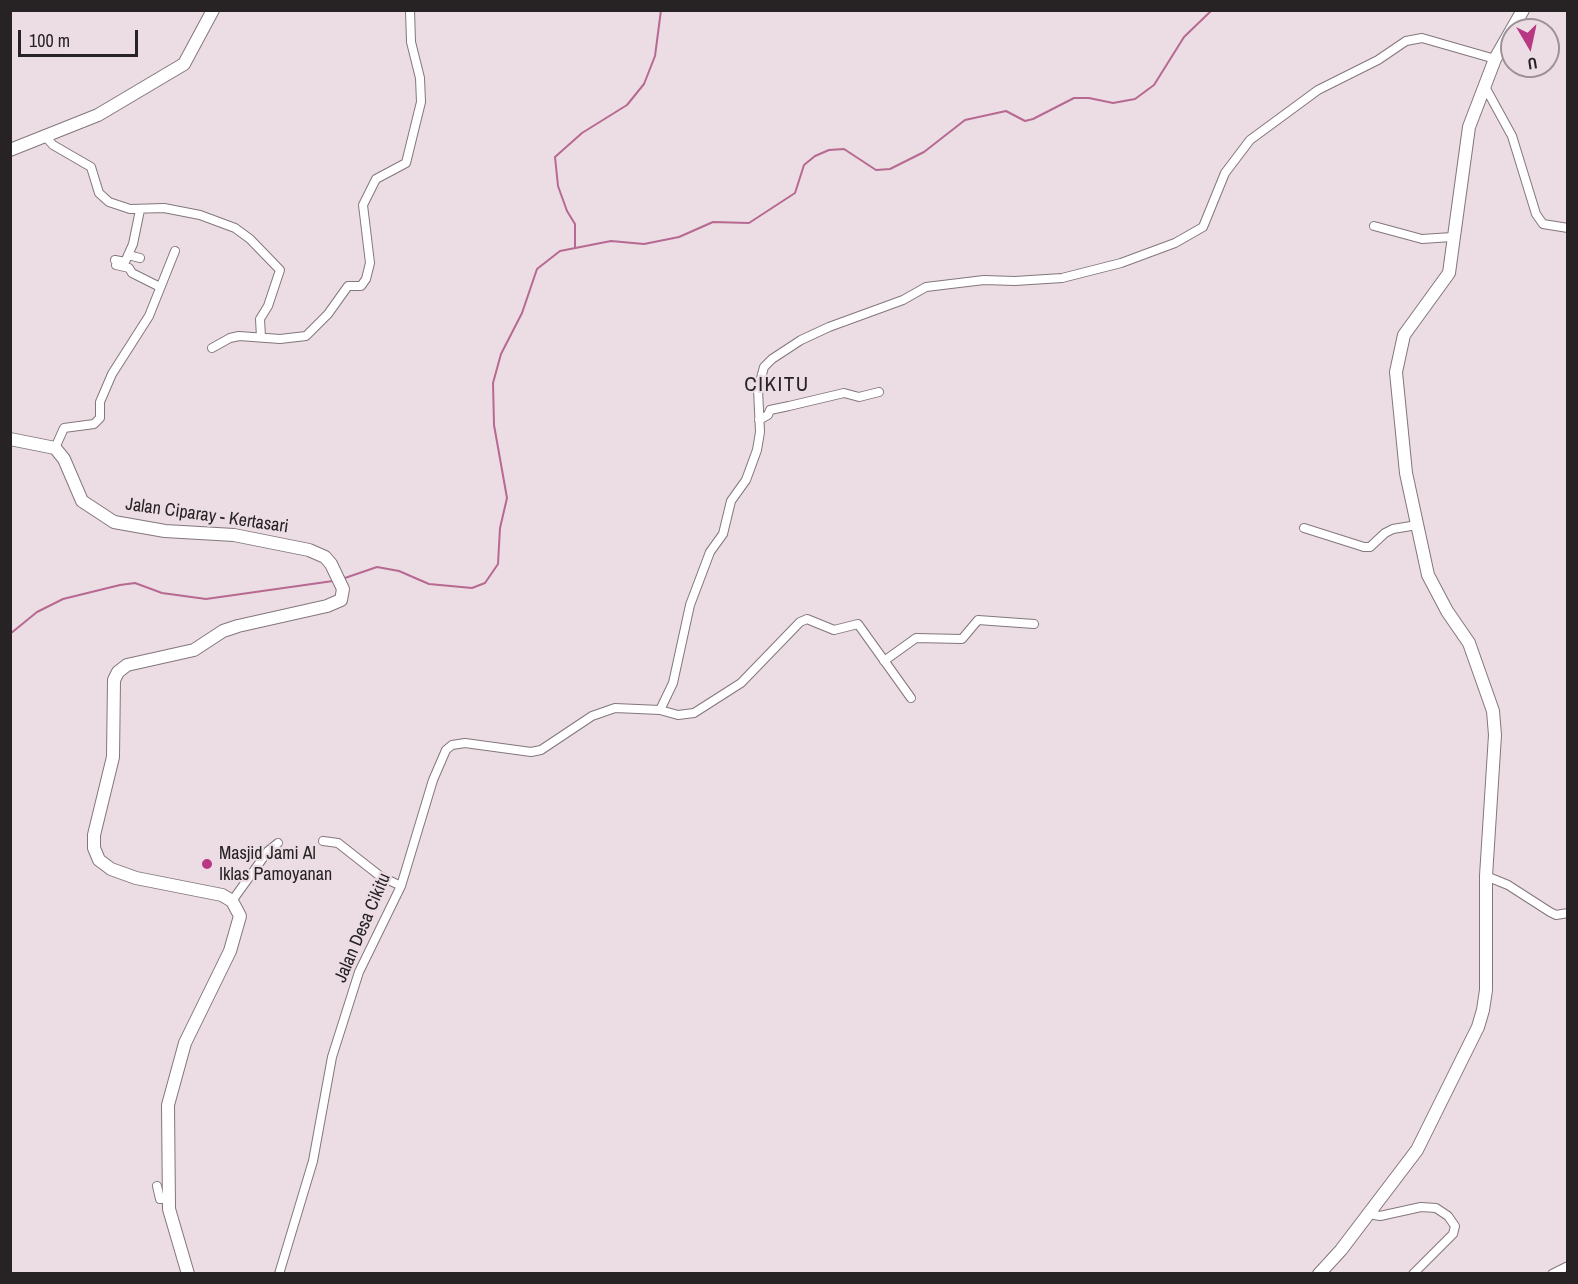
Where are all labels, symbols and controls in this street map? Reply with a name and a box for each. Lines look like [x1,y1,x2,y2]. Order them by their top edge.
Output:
scale bar [21,18,141,56]
north arrow [1500,18,1560,78]
text: 100 m [29,28,70,53]
text: U [1526,52,1539,75]
district label: CIKITU [744,372,810,398]
street label: Jalan Ciparay - Kertasari [124,494,290,538]
place label: Masjid Jami Al Iklas Pamoyanan [219,843,332,886]
marker: Masjid Jami Al Iklas Pamoyanan [200,857,214,871]
street label: Jalan Desa Cikitu [330,870,396,986]

